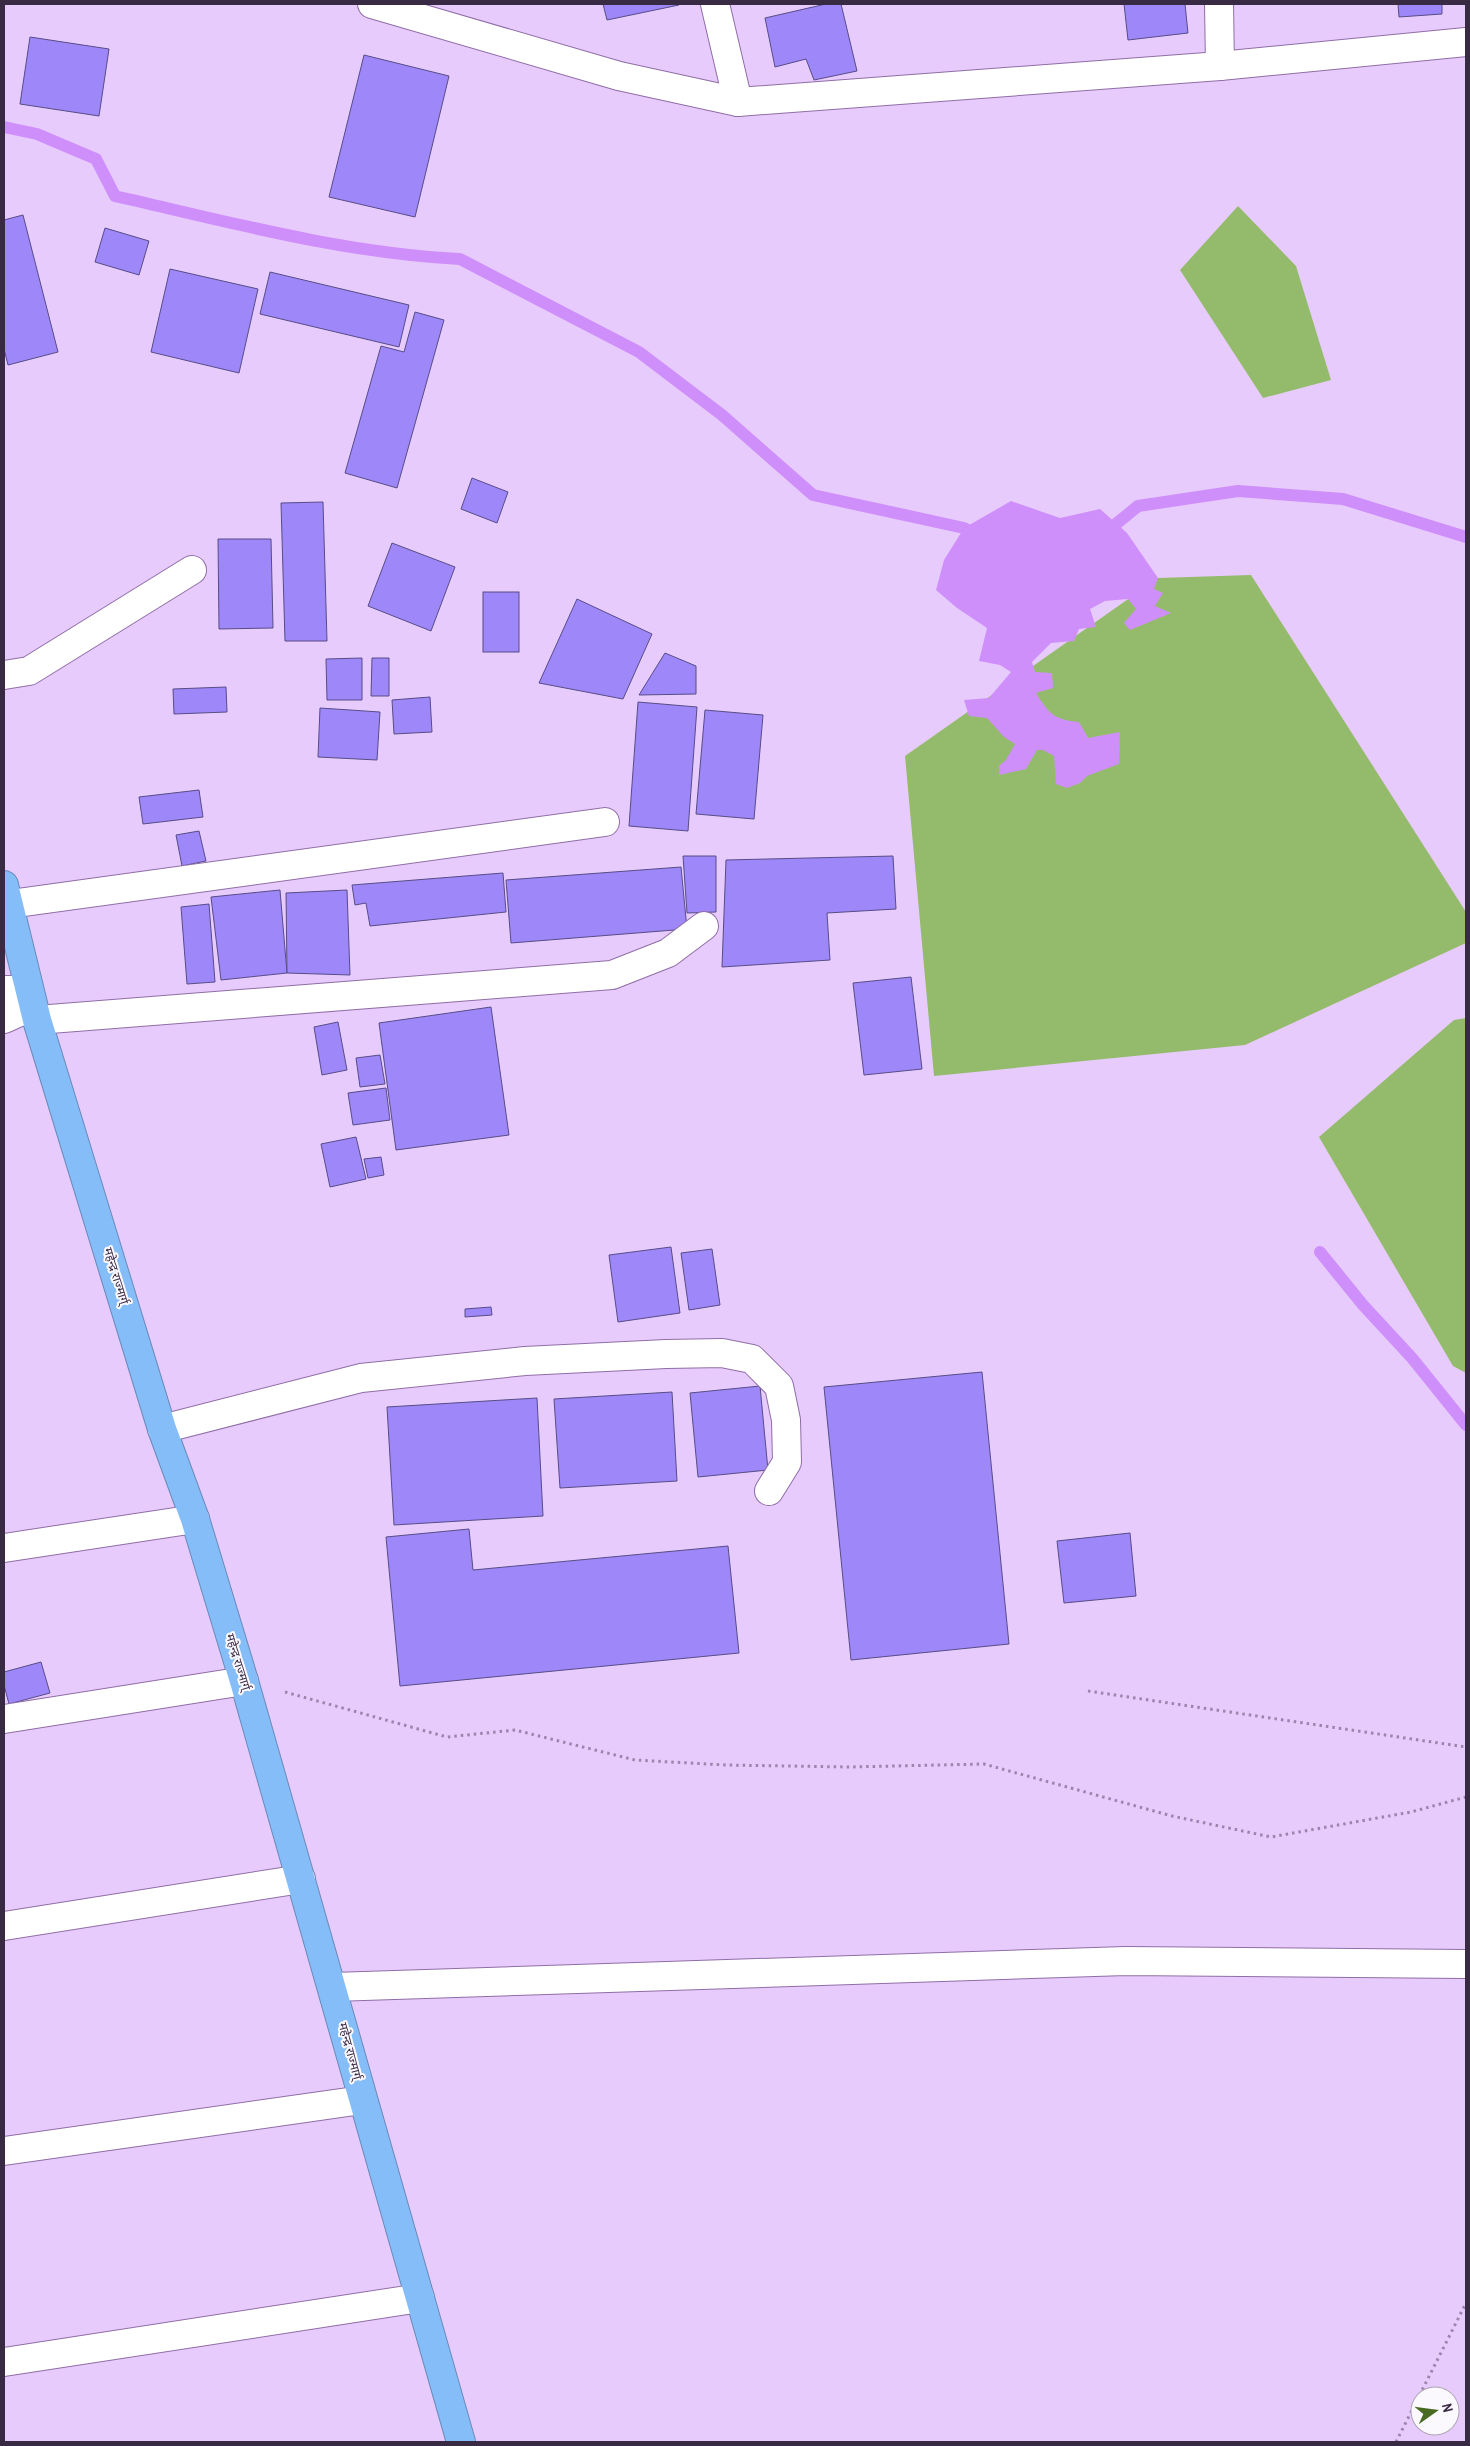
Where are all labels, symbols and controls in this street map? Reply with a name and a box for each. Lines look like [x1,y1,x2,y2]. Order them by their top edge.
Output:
street label: महेन्द्र राज्मार्ग् [100,1246,133,1308]
street label: महेन्द्र राज्मार्ग् [222,1632,255,1694]
street label: महेन्द्र राज्मार्ग् [335,2021,366,2083]
north arrow [1410,2386,1460,2436]
text: N [1438,2402,1457,2414]

